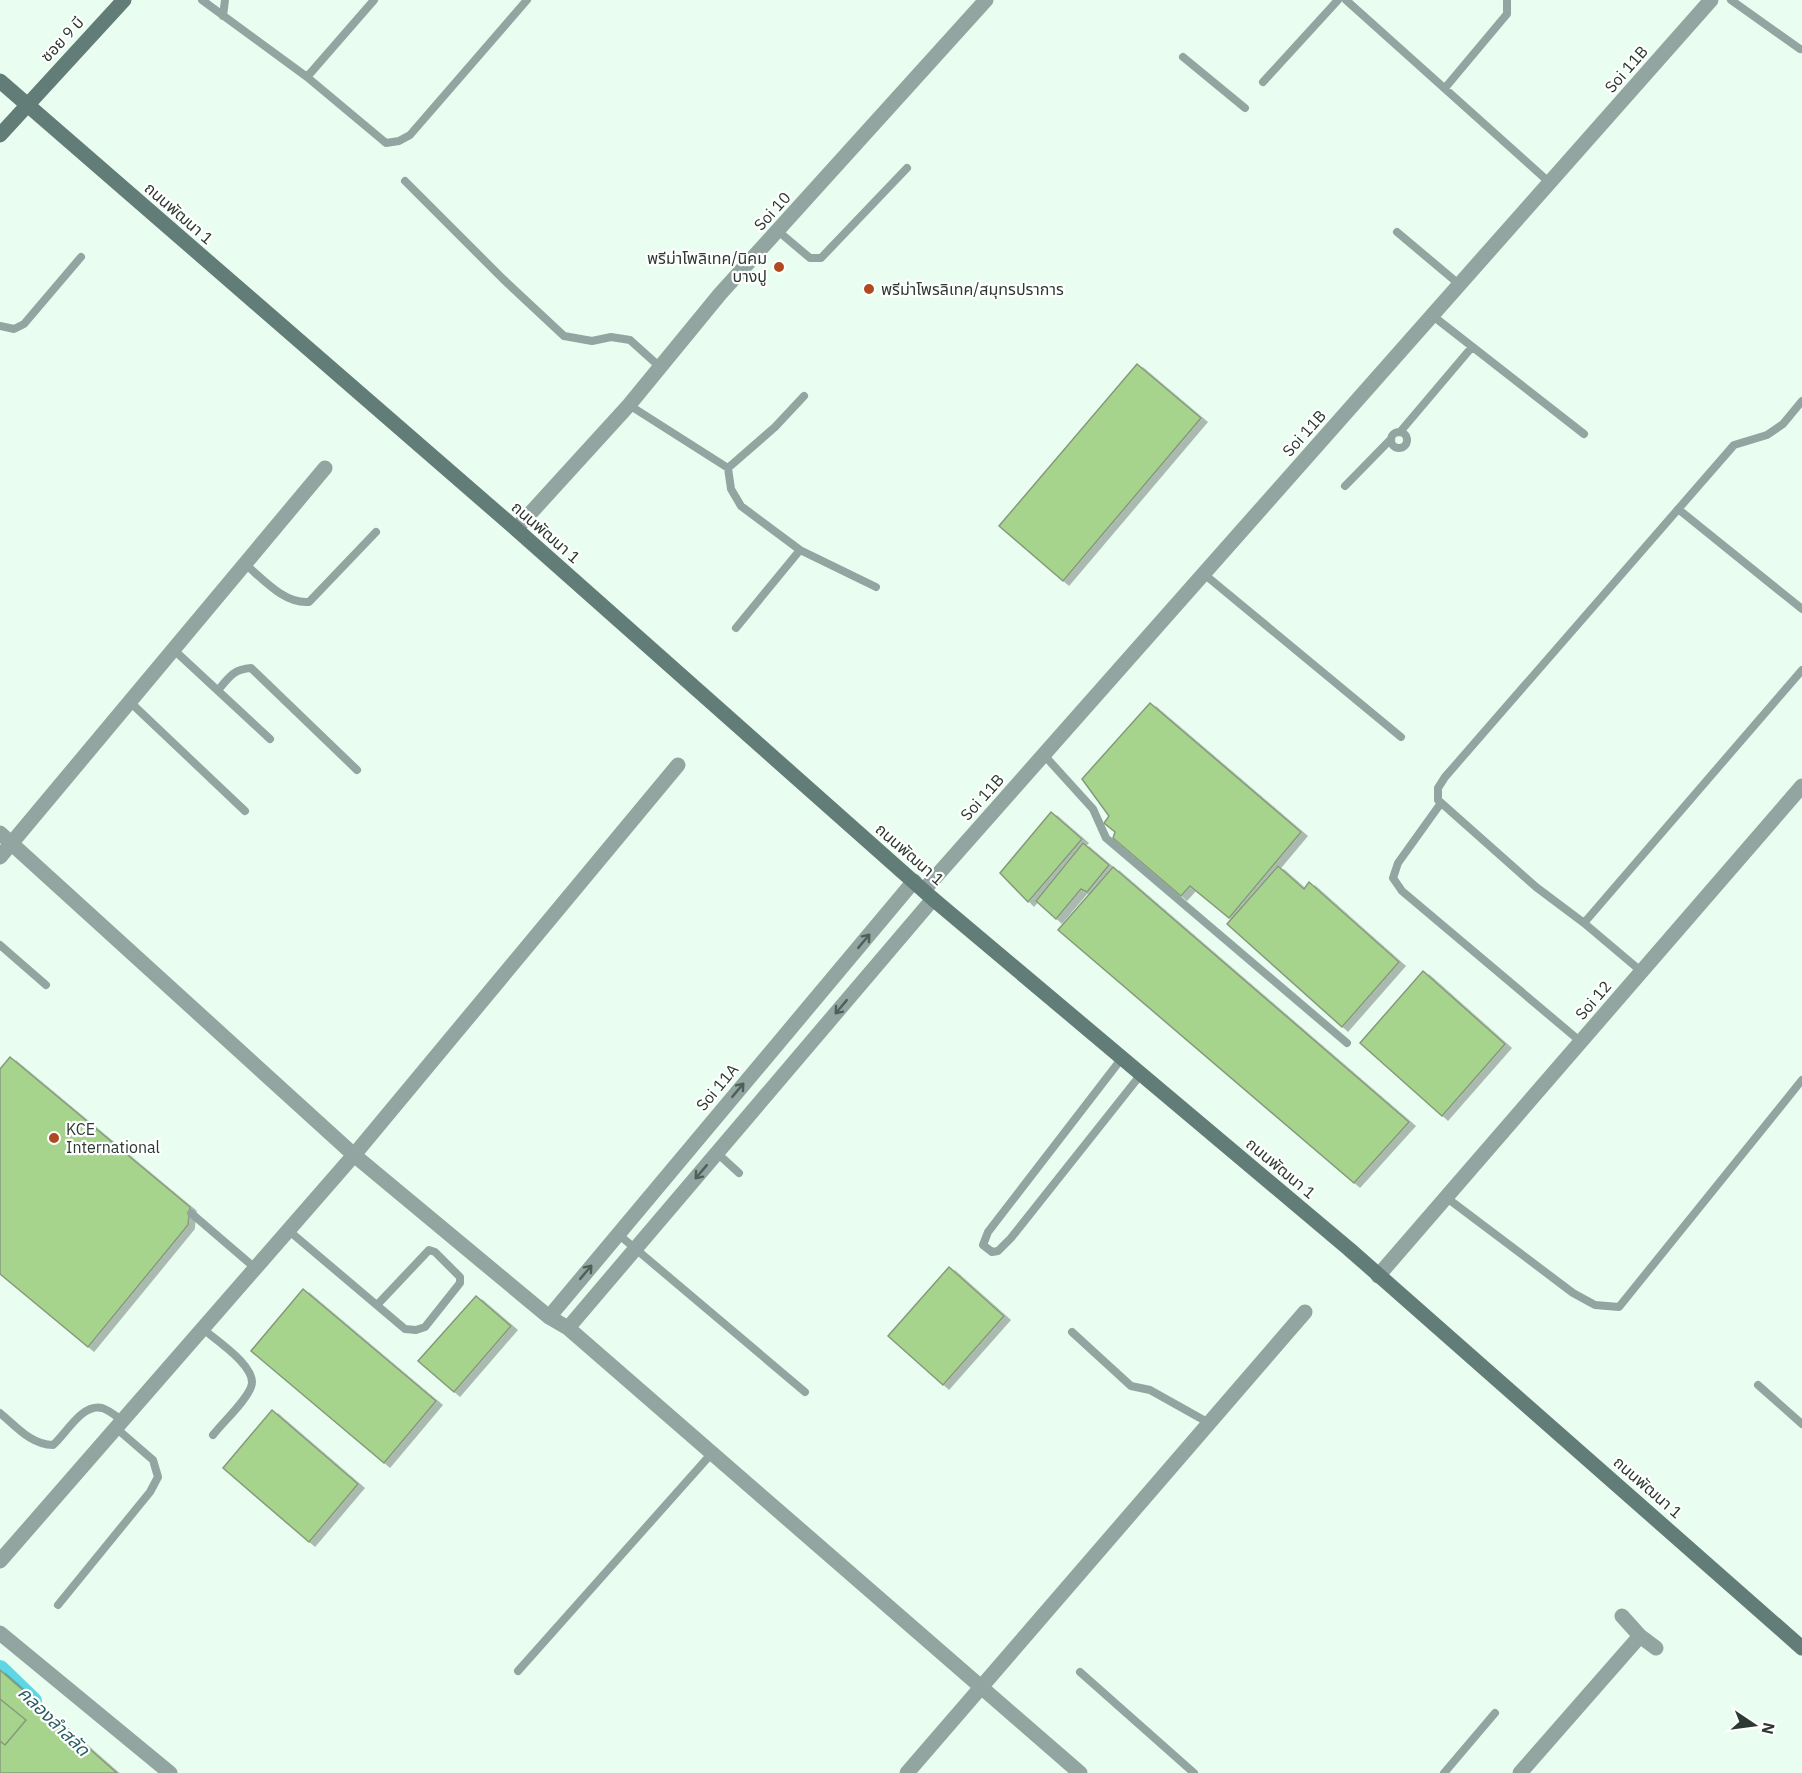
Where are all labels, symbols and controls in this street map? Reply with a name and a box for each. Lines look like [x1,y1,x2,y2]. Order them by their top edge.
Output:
street label: ซอย 9 บี [36,12,88,66]
street label: Soi 11B [1600,41,1652,97]
street label: ถนนพัฒนา 1 [141,178,217,248]
street label: Soi 10 [749,188,795,234]
place label: พรีม่าโพลิเทค/นิคม บางปู [647,248,767,286]
marker: พรีม่าโพลิเทค/นิคม บางปู [772,260,786,274]
place label: พรีม่าโพรลิเทค/สมุทรปราการ [881,279,1064,299]
marker: พรีม่าโพรลิเทค/สมุทรปราการ [862,282,876,296]
street label: Soi 11B [1278,406,1330,460]
street label: ถนนพัฒนา 1 [508,497,584,567]
street label: Soi 11B [956,770,1008,824]
street label: ถนนพัฒนา 1 [872,819,948,889]
one-way arrow [857,933,870,949]
street label: Soi 12 [1571,976,1615,1024]
one-way arrow [834,999,848,1014]
street label: Soi 11A [692,1059,742,1115]
one-way arrow [731,1083,745,1098]
place label: KCE International [66,1119,160,1157]
marker: KCE International [47,1131,61,1145]
street label: ถนนพัฒนา 1 [1242,1133,1320,1203]
one-way arrow [694,1164,708,1179]
one-way arrow [579,1265,593,1280]
street label: ถนนพัฒนา 1 [1610,1452,1686,1522]
water label: คลองลำสลัด [13,1681,95,1761]
north arrow [1724,1695,1784,1755]
text: N [1758,1720,1780,1736]

